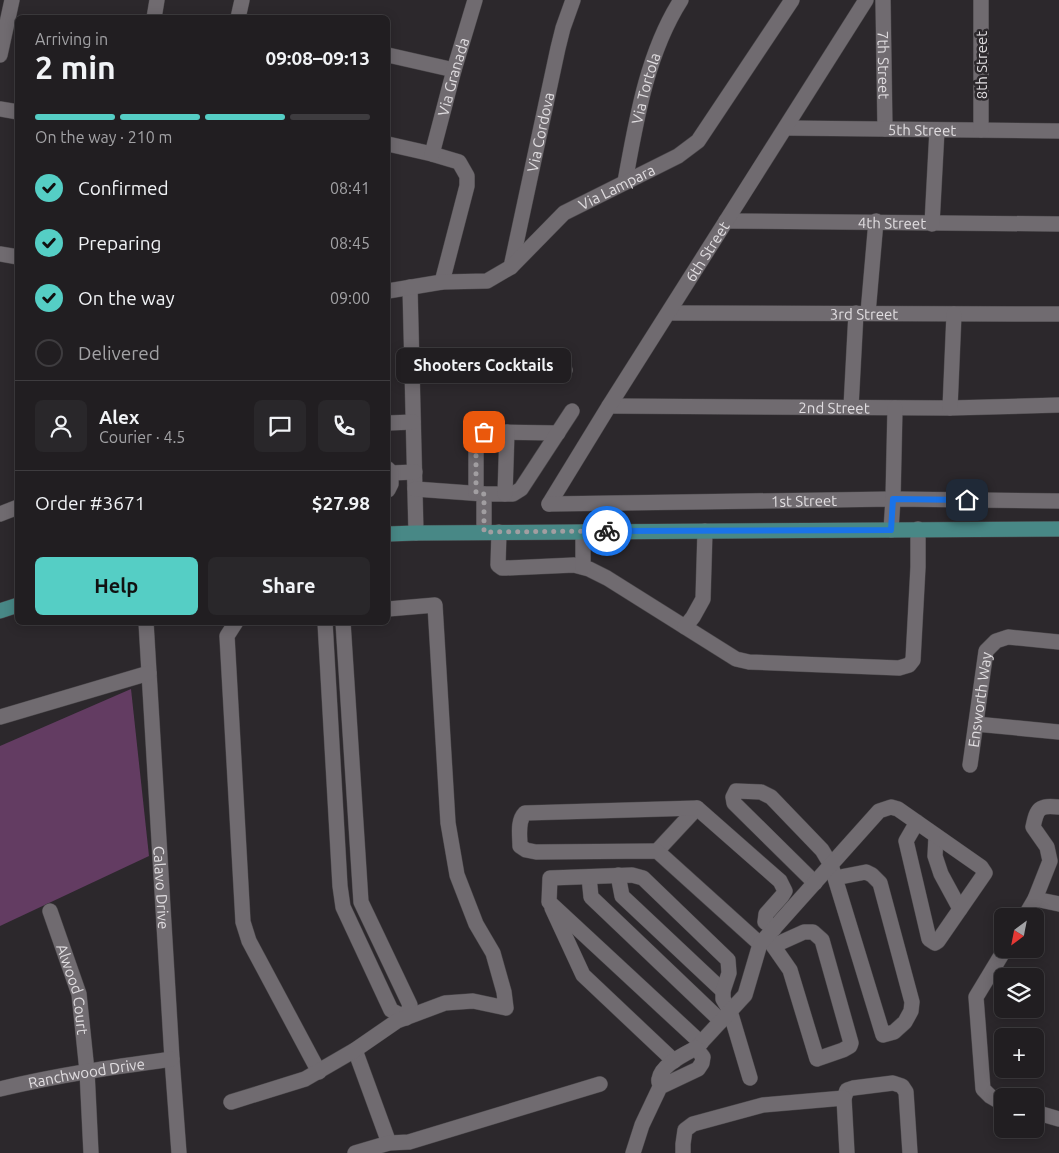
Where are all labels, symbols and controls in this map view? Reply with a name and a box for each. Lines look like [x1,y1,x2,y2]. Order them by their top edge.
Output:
text: Arriving in [35,30,108,48]
street label: 7th Street [875,31,893,99]
street label: 8th Street [973,31,990,99]
street label: Via Granada [434,35,472,118]
text: 09:08–09:13 [265,47,370,69]
text: 2 min [35,49,116,85]
street label: Via Tortola [628,50,663,125]
street label: Via Cordova [523,91,557,173]
street label: 5th Street [888,121,956,138]
text: On the way · 210 m [35,128,172,146]
street label: Via Lampara [576,161,658,213]
icon: check [35,174,63,202]
text: Confirmed [78,177,169,199]
text: 08:41 [330,179,370,197]
street label: 4th Street [858,214,926,231]
street label: 6th Street [681,218,732,285]
icon: check [35,229,63,257]
text: Preparing [78,232,162,254]
text: 08:45 [330,234,370,252]
icon: check [35,284,63,312]
text: On the way [78,287,175,309]
text: 09:00 [330,289,370,307]
street label: 3rd Street [830,305,898,322]
text: Delivered [78,342,160,364]
callout: Shooters Cocktails [396,347,572,382]
text: Shooters Cocktails [413,356,554,374]
street label: 2nd Street [798,399,870,416]
button: person [35,400,87,452]
button: chat [254,400,306,452]
button: phone [318,400,370,452]
text: Alex [99,406,139,428]
pin [463,411,505,453]
icon: bag [470,418,498,446]
text: Courier · 4.5 [99,428,185,446]
pin [946,479,988,521]
icon: home [953,486,981,514]
street label: 1st Street [771,491,837,509]
text: Order #3671 [35,492,145,514]
text: $27.98 [312,492,370,514]
courier [582,506,632,556]
icon: bike [593,517,621,545]
button: Help [35,557,198,615]
button: Share [208,557,370,615]
street label: Ensworth Way [964,651,994,748]
street label: Calavo Drive [151,845,173,930]
north arrow [994,908,1044,958]
map controls [994,908,1044,1138]
street label: Alwood Court [54,942,92,1035]
button: layers [994,968,1044,1018]
button: + [994,1028,1044,1078]
street label: Ranchwood Drive [27,1054,146,1091]
button: − [994,1088,1044,1138]

